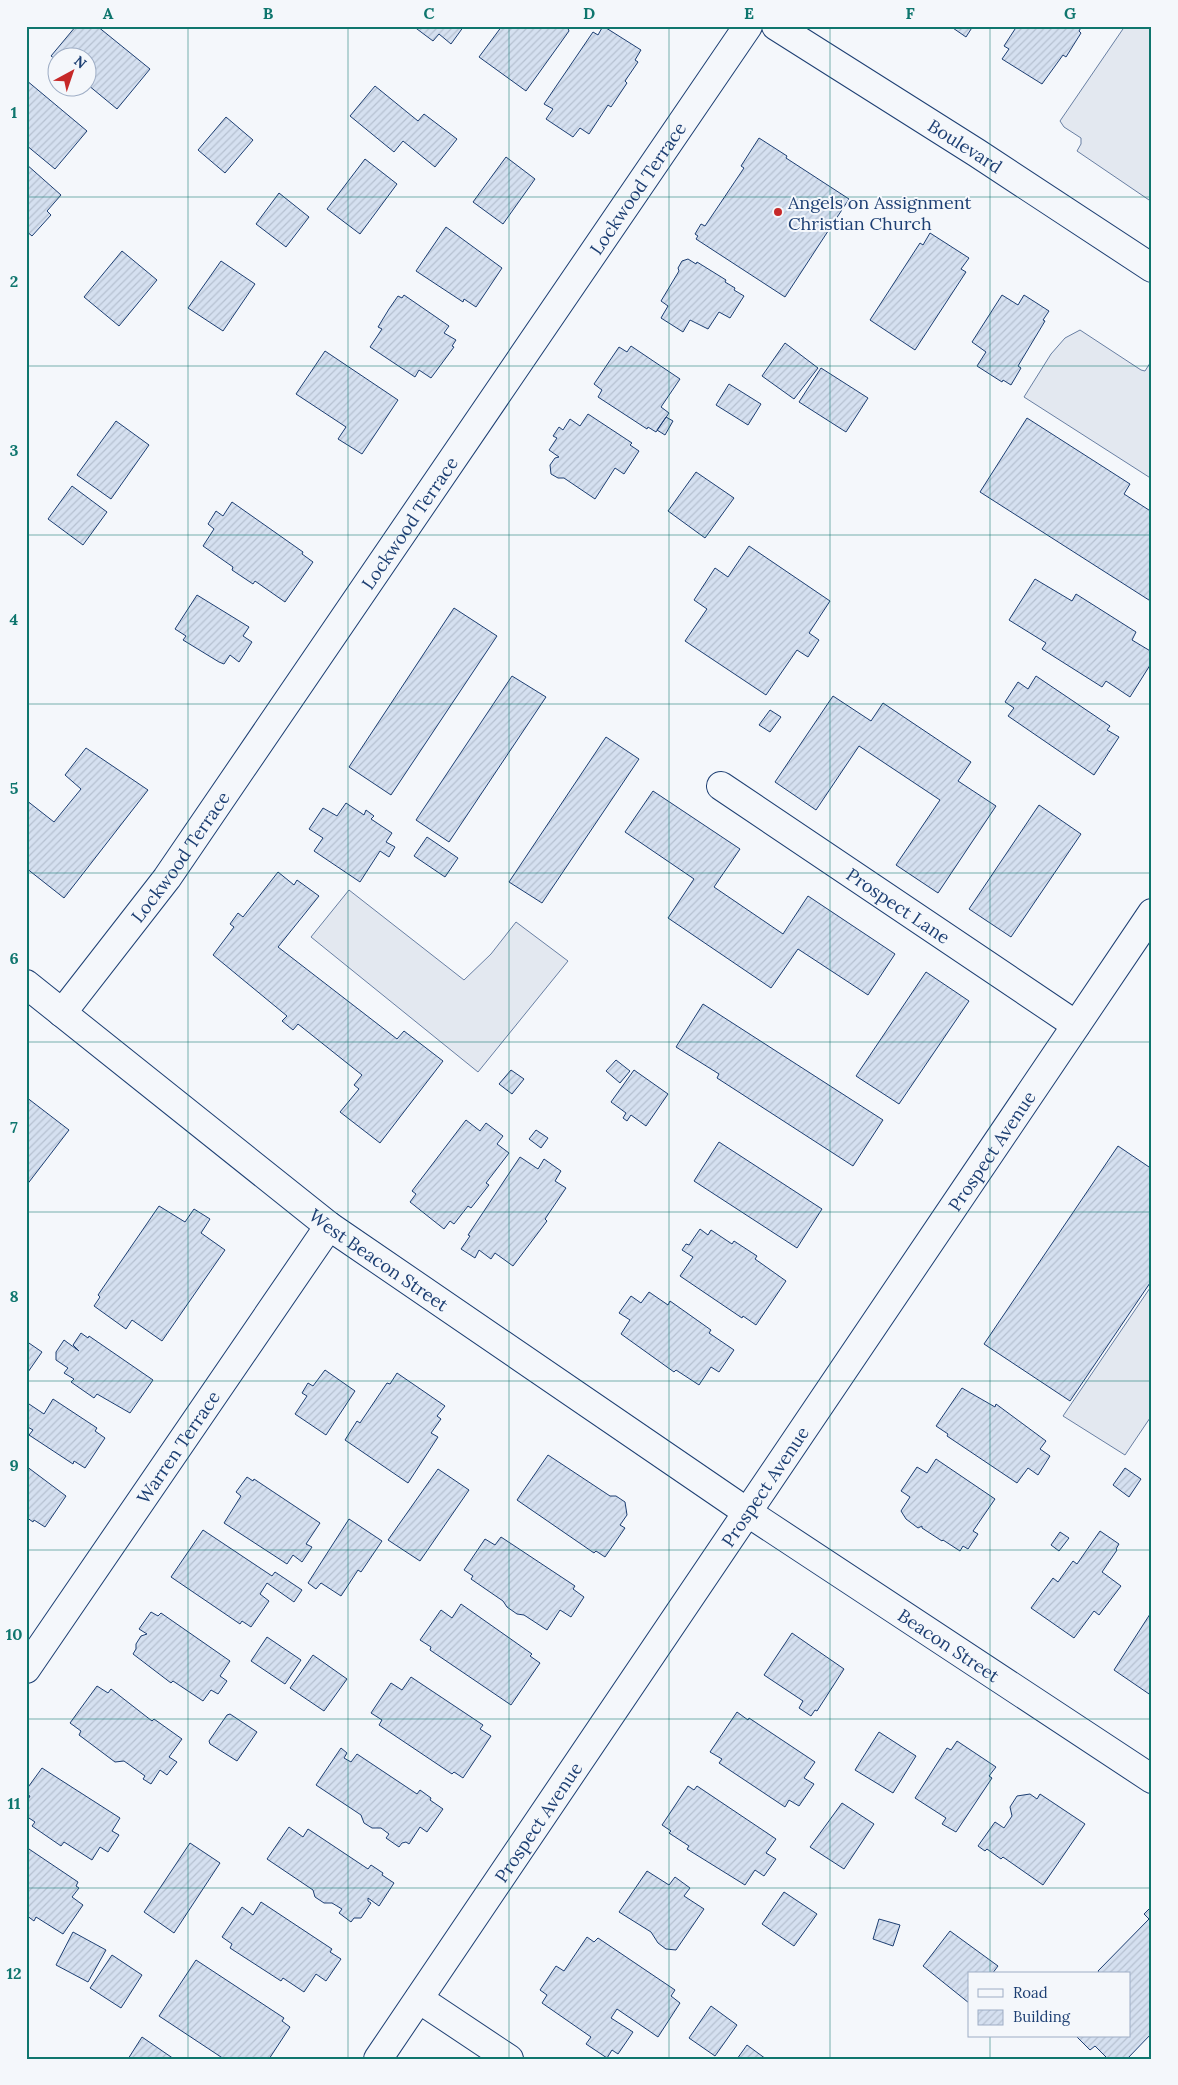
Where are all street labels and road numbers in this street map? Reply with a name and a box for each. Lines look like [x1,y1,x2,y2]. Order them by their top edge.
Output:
street label: Boulevard [924,114,1007,178]
street label: Lockwood Terrace [584,117,691,259]
street label: Lockwood Terrace [356,452,463,593]
street label: Lockwood Terrace [126,787,234,927]
street label: Prospect Lane [842,862,955,949]
street label: Prospect Avenue [943,1086,1040,1215]
street label: West Beacon Street [305,1203,453,1316]
street label: Warren Terrace [131,1386,225,1508]
street label: Prospect Avenue [716,1422,814,1551]
street label: Beacon Street [894,1603,1004,1687]
street label: Prospect Avenue [489,1757,587,1887]

